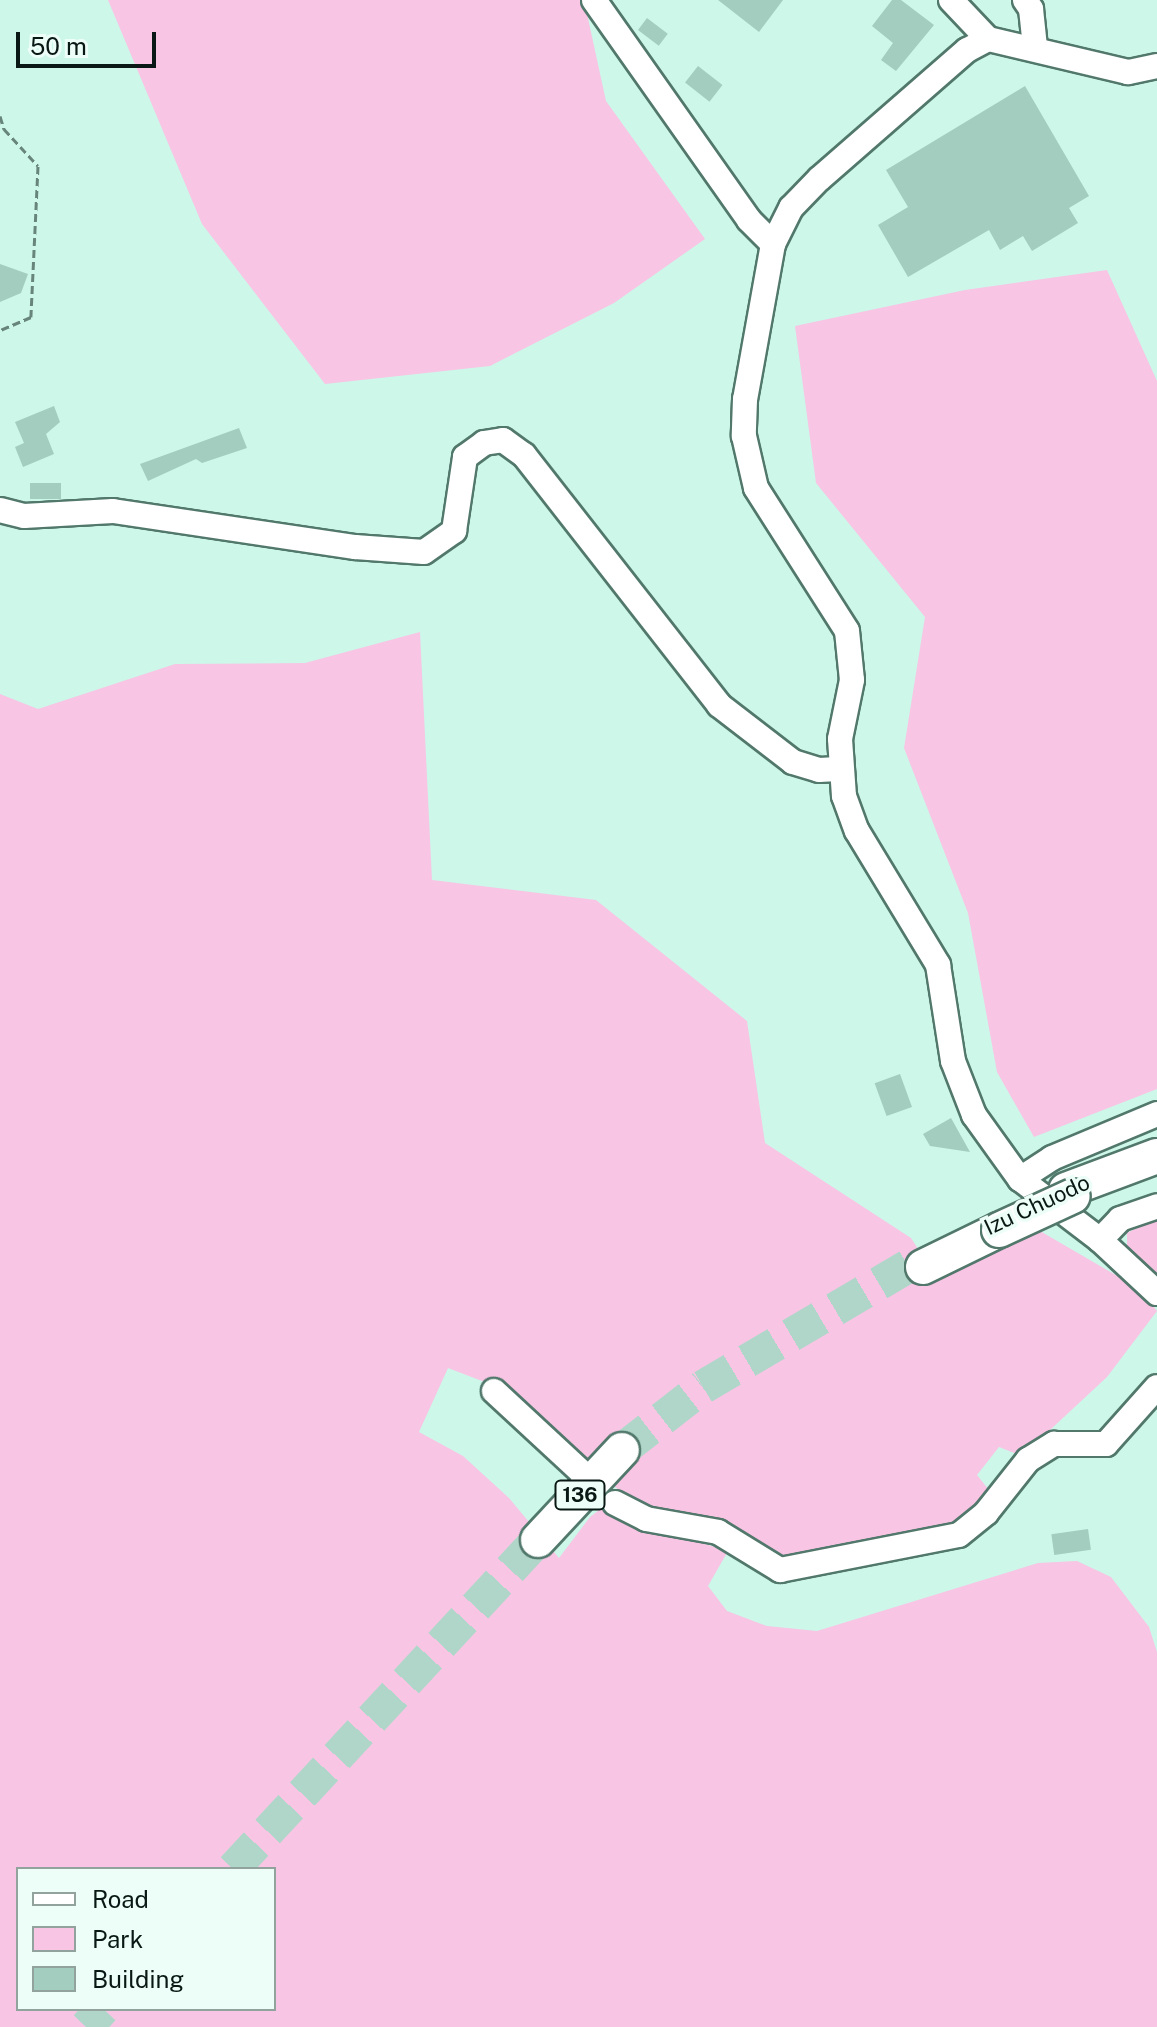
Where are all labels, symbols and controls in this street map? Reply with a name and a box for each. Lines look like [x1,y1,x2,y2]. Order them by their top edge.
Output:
scale bar [20,16,160,66]
text: 50 m [30,32,87,60]
street label: Izu Chuodo [980,1169,1094,1241]
road number: 136 [554,1479,606,1511]
legend [16,1867,276,2011]
text: Road [92,1885,149,1913]
text: Park [92,1925,143,1953]
text: Building [92,1965,184,1993]

